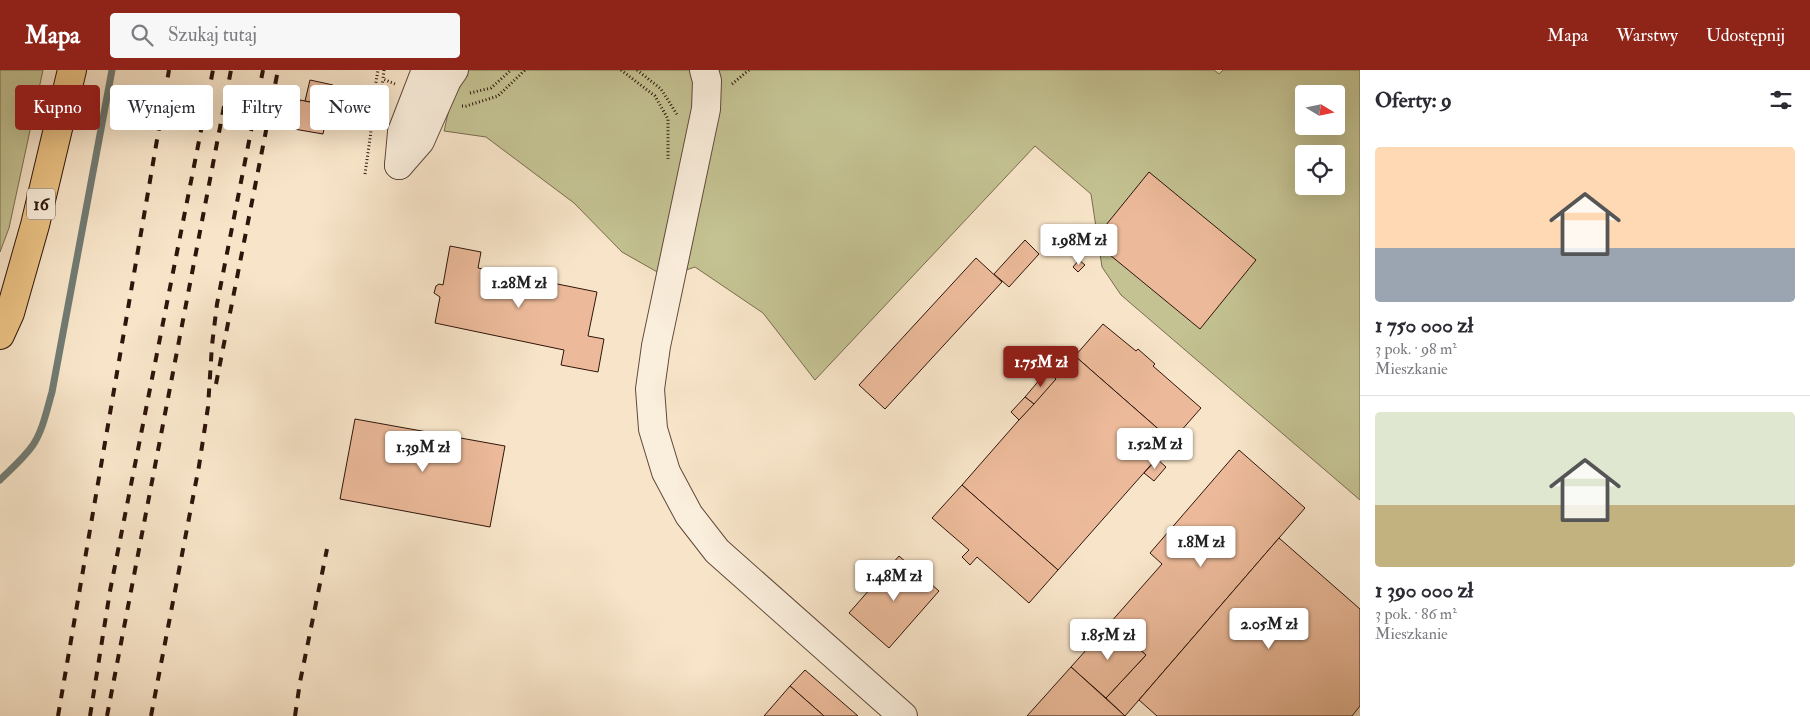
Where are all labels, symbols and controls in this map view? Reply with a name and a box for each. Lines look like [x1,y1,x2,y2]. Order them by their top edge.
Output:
search box [110,13,460,58]
text: Mapa [25,20,80,51]
icon: search [128,21,156,49]
text: Szukaj tutaj [168,23,257,47]
text: Mapa [1547,24,1588,47]
text: Warstwy [1616,24,1678,47]
text: Udostępnij [1706,24,1785,47]
chip: Kupno [15,85,100,130]
chip: Wynajem [110,85,213,130]
chip: Filtry [223,85,300,130]
chip: Nowe [310,85,389,130]
north arrow [1295,85,1345,135]
map controls [1295,85,1345,195]
icon: filters [1767,86,1795,114]
text: Oferty: 9 [1375,87,1452,114]
button: locate [1295,145,1345,195]
icon: home [1540,179,1630,269]
road number: 16 [27,188,55,220]
pin: 1.98M zł [1027,224,1131,266]
text: 1.98M zł [1051,230,1107,250]
pin: 1.28M zł [467,266,571,309]
text: 1.28M zł [491,273,547,293]
text: 1 750 000 zł [1375,312,1473,339]
text: 3 pok. · 98 m² [1375,339,1457,359]
pin: 1.75M zł [989,346,1093,388]
text: 1.75M zł [1014,352,1068,372]
text: Mieszkanie [1375,359,1448,379]
pin: 1.52M zł [1103,428,1207,470]
pin: 1.39M zł [371,430,475,473]
text: 1.52M zł [1128,434,1182,454]
text: 1.39M zł [396,437,450,457]
icon: home [1540,445,1630,535]
pin: 1.8M zł [1155,526,1247,568]
text: 1.8M zł [1177,532,1225,552]
pin: 1.48M zł [842,560,946,602]
text: 1.48M zł [866,566,922,586]
text: 1 390 000 zł [1375,577,1473,604]
text: 3 pok. · 86 m² [1375,604,1457,624]
pin: 2.05M zł [1217,608,1321,650]
text: 2.05M zł [1240,614,1298,634]
pin: 1.85M zł [1056,618,1160,661]
text: Mieszkanie [1375,624,1448,644]
text: 1.85M zł [1081,625,1135,645]

